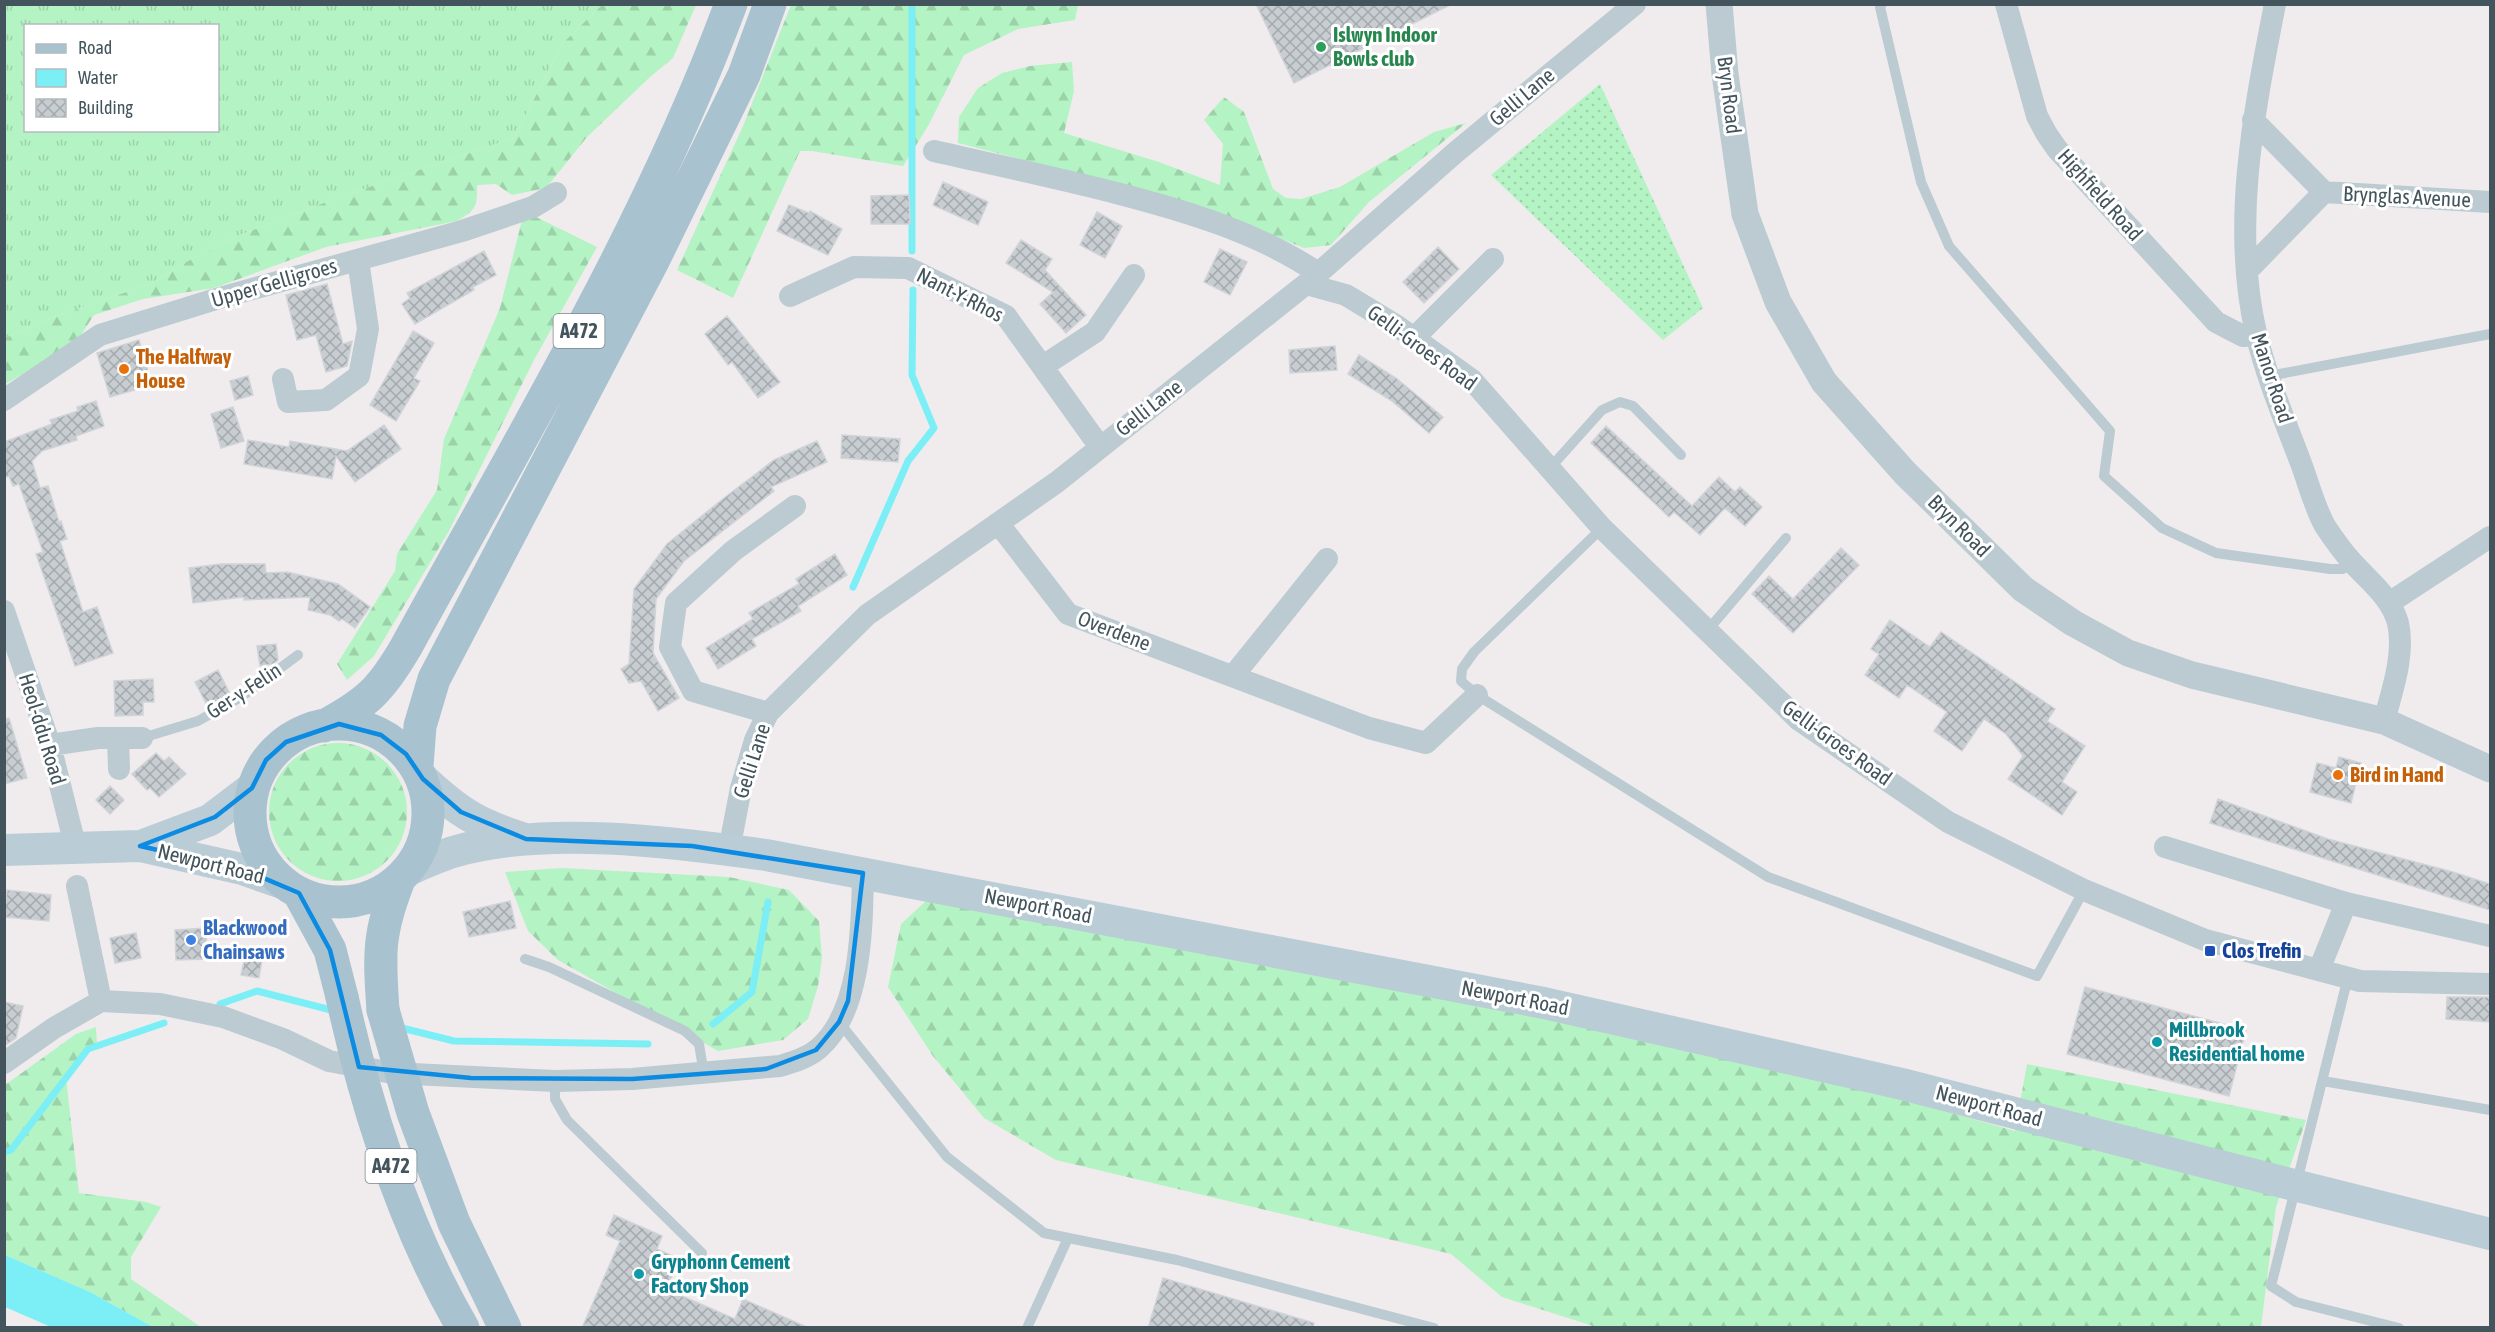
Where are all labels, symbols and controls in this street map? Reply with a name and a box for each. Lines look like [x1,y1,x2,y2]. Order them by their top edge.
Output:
place label: Islwyn Indoor Bowls club [1333,22,1438,70]
legend [24,24,219,132]
text: Road [78,37,112,58]
marker: Islwyn Indoor Bowls club [1314,40,1328,54]
street label: Bryn Road [1713,55,1747,135]
street label: Gelli Lane [1484,62,1559,130]
text: Water [78,67,118,88]
text: Building [78,97,133,118]
street label: Highfield Road [2053,144,2148,245]
street label: Brynglas Avenue [2343,181,2471,211]
street label: Upper Gelligroes [208,253,339,311]
street label: Nant-Y-Rhos [913,262,1008,326]
street label: Gelli-Groes Road [1363,300,1482,395]
road number: A472 [554,314,604,348]
street label: Manor Road [2247,330,2299,426]
place label: The Halfway House [136,344,232,392]
marker: The Halfway House [117,362,131,376]
street label: Gelli Lane [1111,374,1186,440]
street label: Bryn Road [1924,489,1996,561]
street label: Overdene [1075,605,1154,655]
street label: Ger-y-Felin [202,657,285,723]
street label: Heol-ddu Road [15,670,71,787]
street label: Gelli-Groes Road [1778,695,1897,790]
street label: Gelli Lane [728,720,774,801]
place label: Bird in Hand [2350,762,2444,786]
marker: Bird in Hand [2331,768,2345,782]
street label: Newport Road [155,838,267,888]
street label: Newport Road [982,883,1094,927]
place label: Blackwood Chainsaws [203,915,287,963]
marker: Blackwood Chainsaws [184,933,198,947]
place label: Clos Trefin [2222,938,2301,962]
marker: Clos Trefin [2203,944,2217,958]
street label: Newport Road [1459,975,1571,1019]
place label: Millbrook Residential home [2169,1017,2305,1065]
marker: Millbrook Residential home [2150,1035,2164,1049]
street label: Newport Road [1933,1079,2045,1131]
road number: A472 [366,1149,416,1183]
place label: Gryphonn Cement Factory Shop [651,1249,790,1297]
marker: Gryphonn Cement Factory Shop [632,1267,646,1281]

